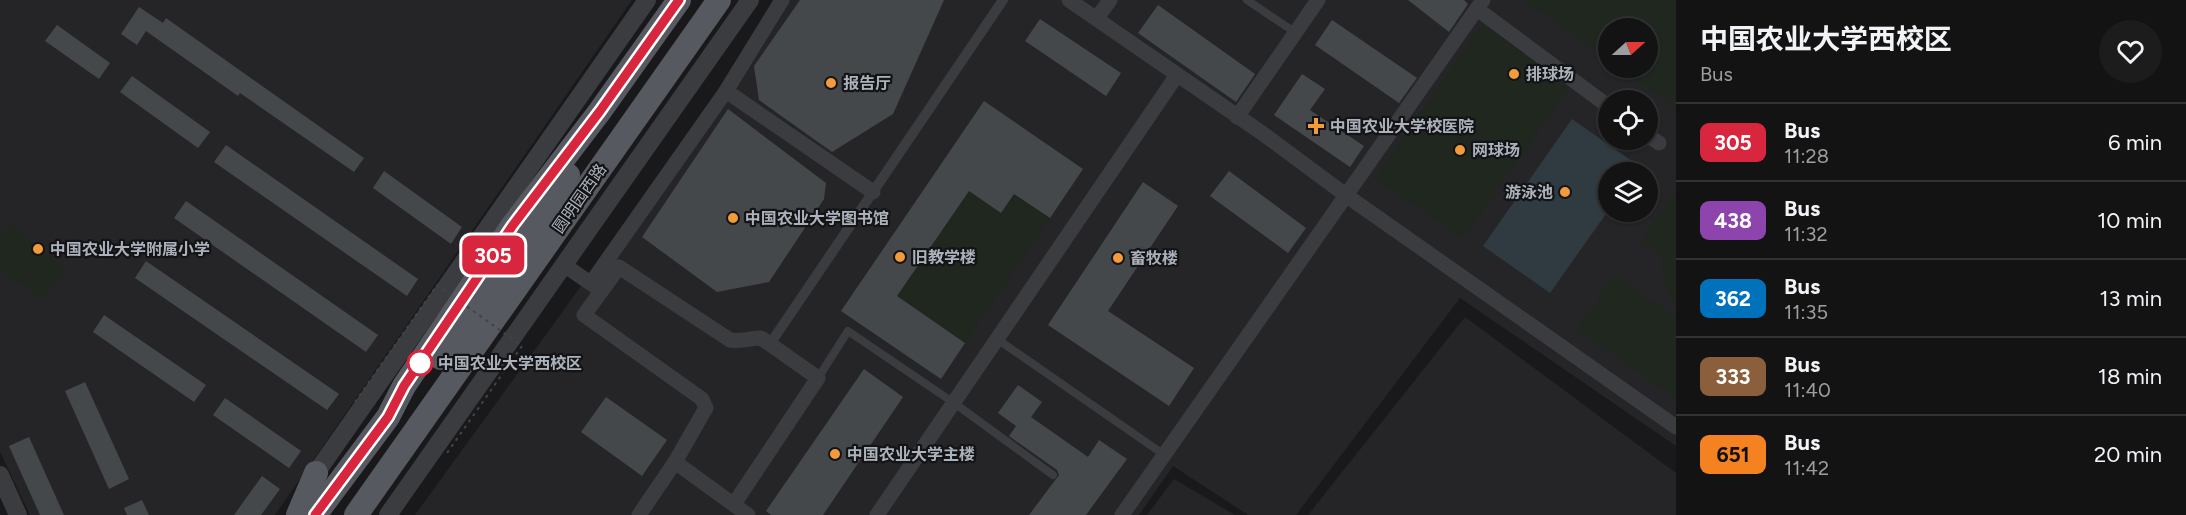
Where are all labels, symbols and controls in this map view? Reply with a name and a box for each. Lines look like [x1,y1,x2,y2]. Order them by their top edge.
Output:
north arrow [1598,18,1658,78]
map controls [1598,18,1658,222]
button: heart [2099,20,2162,83]
text: 中国农业大学西校区 [1700,22,1952,56]
text: Bus [1700,62,1733,86]
place label: 排球场 [1526,65,1574,84]
marker: 排球场 [1507,67,1521,81]
place label: 报告厅 [843,74,891,93]
marker: 报告厅 [824,76,838,90]
button: locate [1598,90,1658,150]
marker: 中国农业大学校医院 [1307,117,1325,135]
place label: 中国农业大学校医院 [1330,117,1474,136]
text: Bus [1784,117,1820,144]
text: 6 min [2108,129,2162,156]
text: 305 [1714,130,1752,155]
place label: 网球场 [1472,141,1520,160]
marker: 网球场 [1453,143,1467,157]
text: 11:28 [1784,144,1829,168]
street label: 圆明园西路 [549,160,610,237]
button: layers [1598,162,1658,222]
place label: 游泳池 [1505,183,1553,202]
marker: 游泳池 [1558,185,1572,199]
text: Bus [1784,195,1820,222]
text: 10 min [2097,207,2162,234]
text: 438 [1714,208,1752,233]
place label: 中国农业大学图书馆 [745,209,889,228]
marker: 中国农业大学图书馆 [726,211,740,225]
text: 11:32 [1784,222,1828,246]
line badge: 305 [458,236,528,274]
place label: 中国农业大学附属小学 [50,240,210,259]
marker: 中国农业大学附属小学 [31,242,45,256]
text: 305 [474,243,512,268]
place label: 旧教学楼 [912,248,976,267]
place label: 畜牧楼 [1130,249,1178,268]
marker: 旧教学楼 [893,250,907,264]
marker: 畜牧楼 [1111,251,1125,265]
text: Bus [1784,273,1820,300]
text: 13 min [2099,285,2162,312]
text: 362 [1715,286,1751,311]
text: 11:35 [1784,300,1828,324]
marker: 中国农业大学西校区 [407,350,433,376]
text: Bus [1784,351,1820,378]
place label: 中国农业大学西校区 [438,354,582,373]
text: 18 min [2098,363,2162,390]
text: 333 [1715,364,1751,389]
text: 11:40 [1784,378,1831,402]
text: Bus [1784,429,1820,456]
text: 20 min [2094,441,2162,468]
text: 651 [1716,442,1750,467]
place label: 中国农业大学主楼 [847,445,975,464]
marker: 中国农业大学主楼 [828,447,842,461]
text: 11:42 [1784,456,1829,480]

